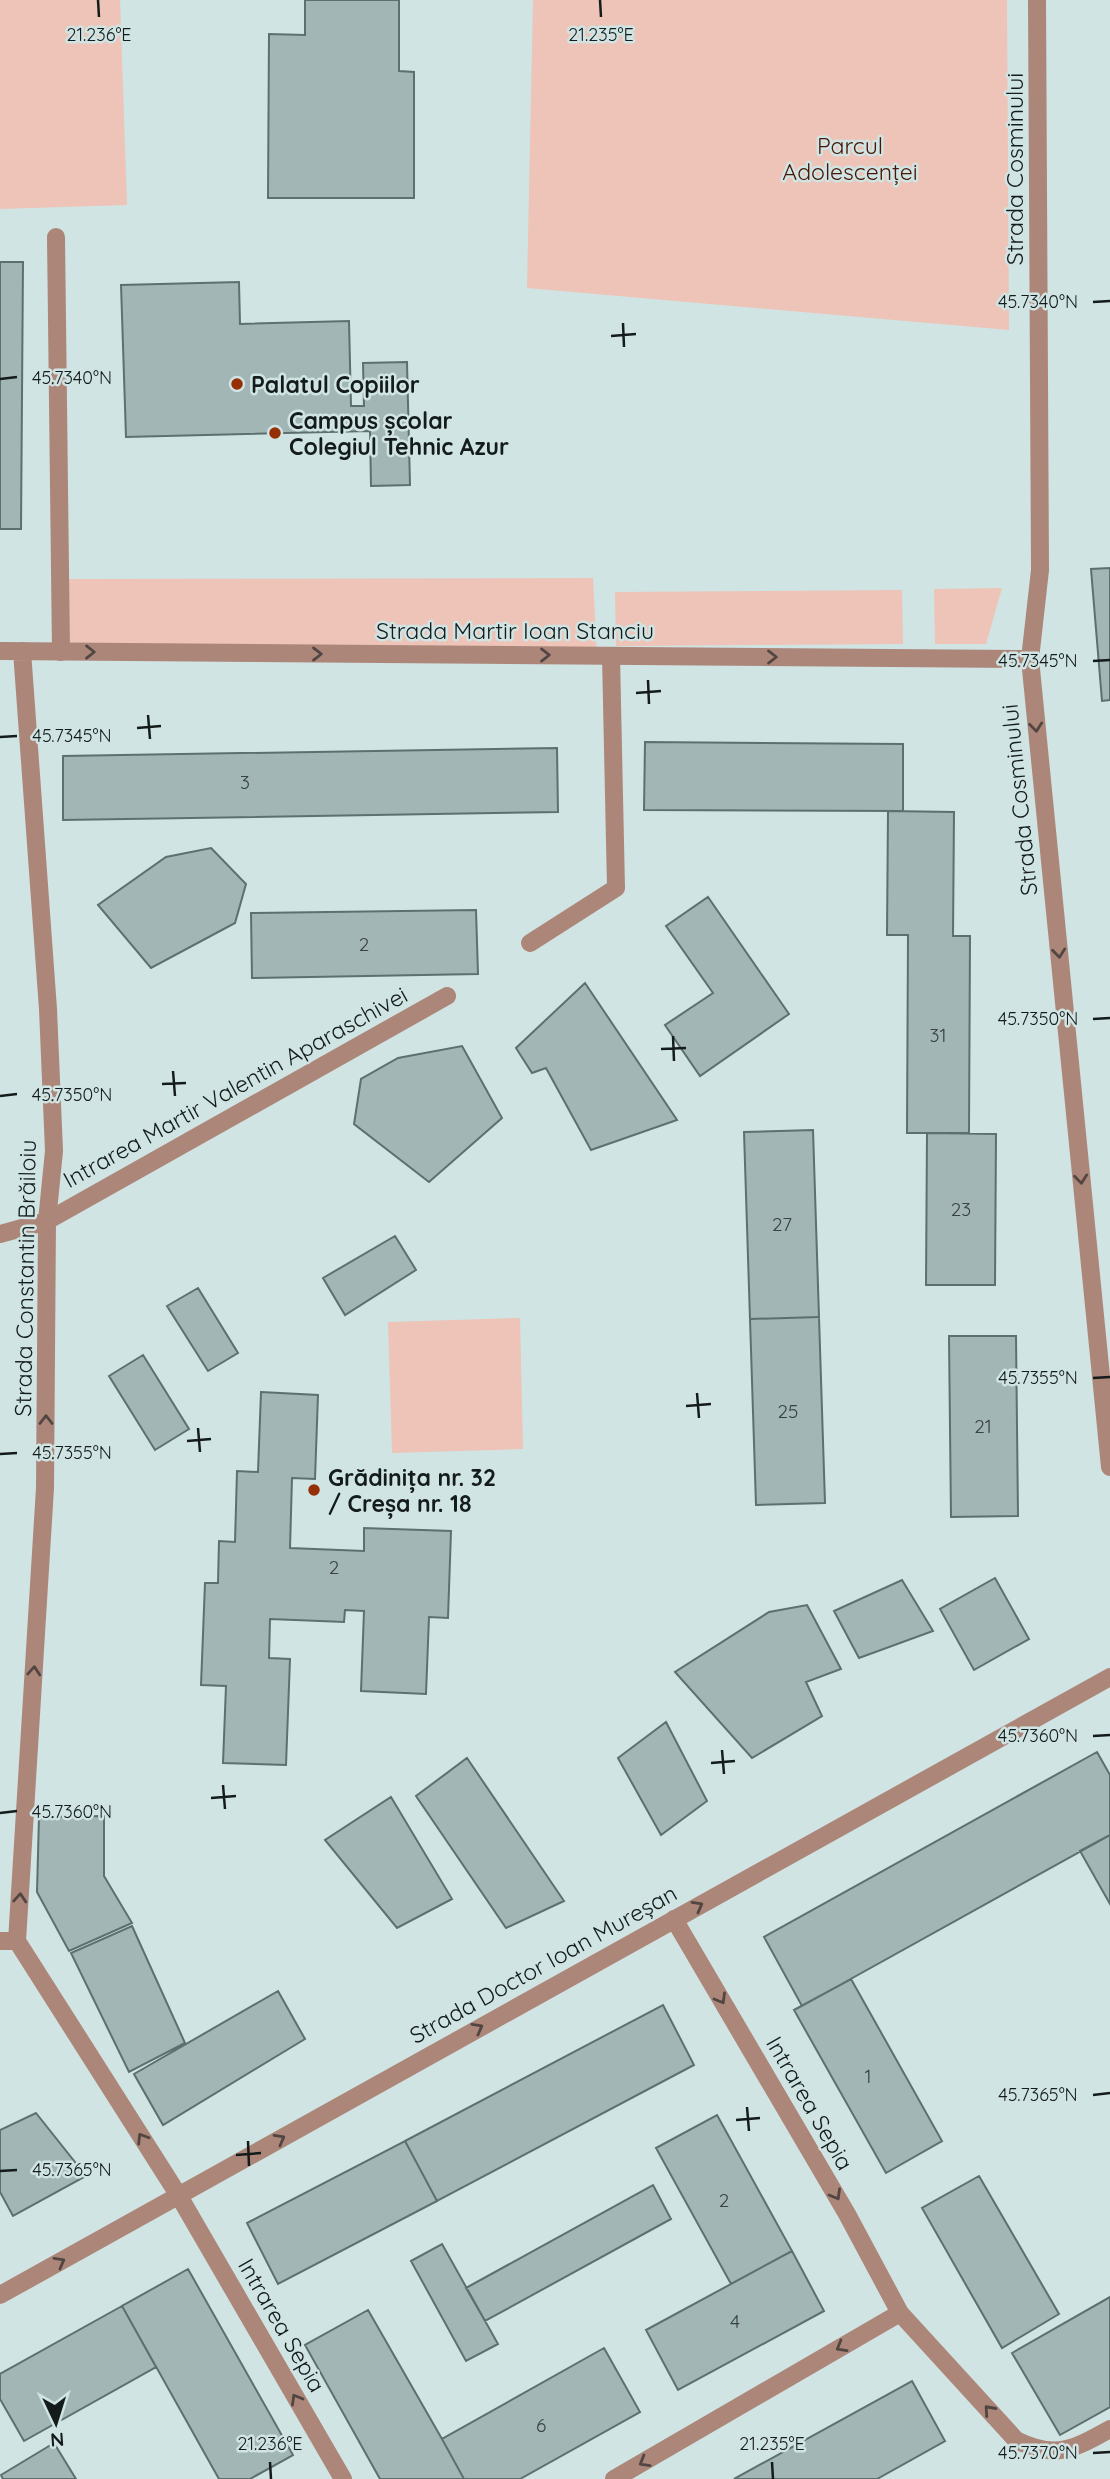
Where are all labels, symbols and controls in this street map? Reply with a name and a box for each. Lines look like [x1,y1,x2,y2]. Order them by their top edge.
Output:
text: 21.236°E [66,23,132,46]
text: 21.235°E [568,23,634,46]
street label: Strada Cosminului [1000,73,1029,265]
park label: Parcul Adolescenței [782,131,918,186]
text: 45.7340°N [998,290,1078,313]
text: 45.7340°N [32,366,112,389]
place label: Palatul Copiilor [251,370,420,399]
marker: Palatul Copiilor [229,376,245,392]
place label: Campus școlar Colegiul Tehnic Azur [289,406,509,461]
marker: Campus școlar Colegiul Tehnic Azur [267,425,283,441]
street label: Strada Martir Ioan Stanciu [376,616,654,645]
one-way arrow [85,644,96,660]
one-way arrow [312,646,323,661]
one-way arrow [540,647,551,663]
one-way arrow [767,649,778,665]
text: 45.7345°N [998,649,1078,672]
street label: Strada Cosminului [995,703,1043,897]
one-way arrow [1029,721,1044,732]
text: 45.7345°N [32,724,112,747]
house number: 3 [240,770,250,794]
house number: 2 [359,932,369,956]
one-way arrow [1051,948,1066,959]
street label: Intrarea Martir Valentin Aparaschivei [58,980,412,1194]
text: 45.7350°N [998,1007,1078,1030]
house number: 31 [930,1023,947,1047]
text: 45.7350°N [32,1083,112,1106]
street label: Strada Constantin Brăiloiu [8,1139,42,1417]
one-way arrow [1074,1174,1089,1185]
house number: 23 [951,1197,971,1221]
house number: 27 [772,1212,792,1236]
text: 45.7355°N [998,1366,1078,1389]
house number: 25 [778,1399,798,1423]
one-way arrow [38,1414,54,1424]
house number: 21 [974,1414,992,1438]
text: 45.7355°N [32,1441,112,1464]
place label: Grădinița nr. 32 / Creșa nr. 18 [328,1463,496,1519]
marker: Grădinița nr. 32 / Creșa nr. 18 [306,1482,322,1498]
house number: 2 [329,1555,339,1579]
one-way arrow [26,1665,41,1676]
text: 45.7360°N [998,1724,1078,1747]
text: 45.7360°N [32,1800,112,1823]
street label: Strada Doctor Ioan Mureșan [404,1878,682,2050]
one-way arrow [12,1893,27,1904]
one-way arrow [691,1901,704,1914]
one-way arrow [713,1992,726,2004]
one-way arrow [471,2023,484,2036]
street label: Intrarea Sepia [760,2031,860,2175]
house number: 1 [864,2064,872,2088]
text: 45.7365°N [998,2083,1078,2106]
one-way arrow [138,2133,151,2146]
one-way arrow [272,2134,285,2147]
text: 45.7365°N [32,2158,112,2181]
house number: 2 [719,2188,729,2212]
one-way arrow [828,2188,841,2201]
street label: Intrarea Sepia [232,2253,332,2397]
one-way arrow [52,2257,65,2270]
house number: 4 [730,2309,740,2333]
one-way arrow [835,2339,848,2352]
north arrow [21,2388,91,2458]
one-way arrow [291,2393,304,2406]
one-way arrow [984,2405,997,2418]
house number: 6 [536,2413,546,2437]
text: N [49,2428,65,2452]
text: 21.236°E [237,2432,303,2455]
text: 21.235°E [739,2432,805,2455]
text: 45.7370°N [998,2441,1078,2464]
one-way arrow [639,2453,652,2466]

